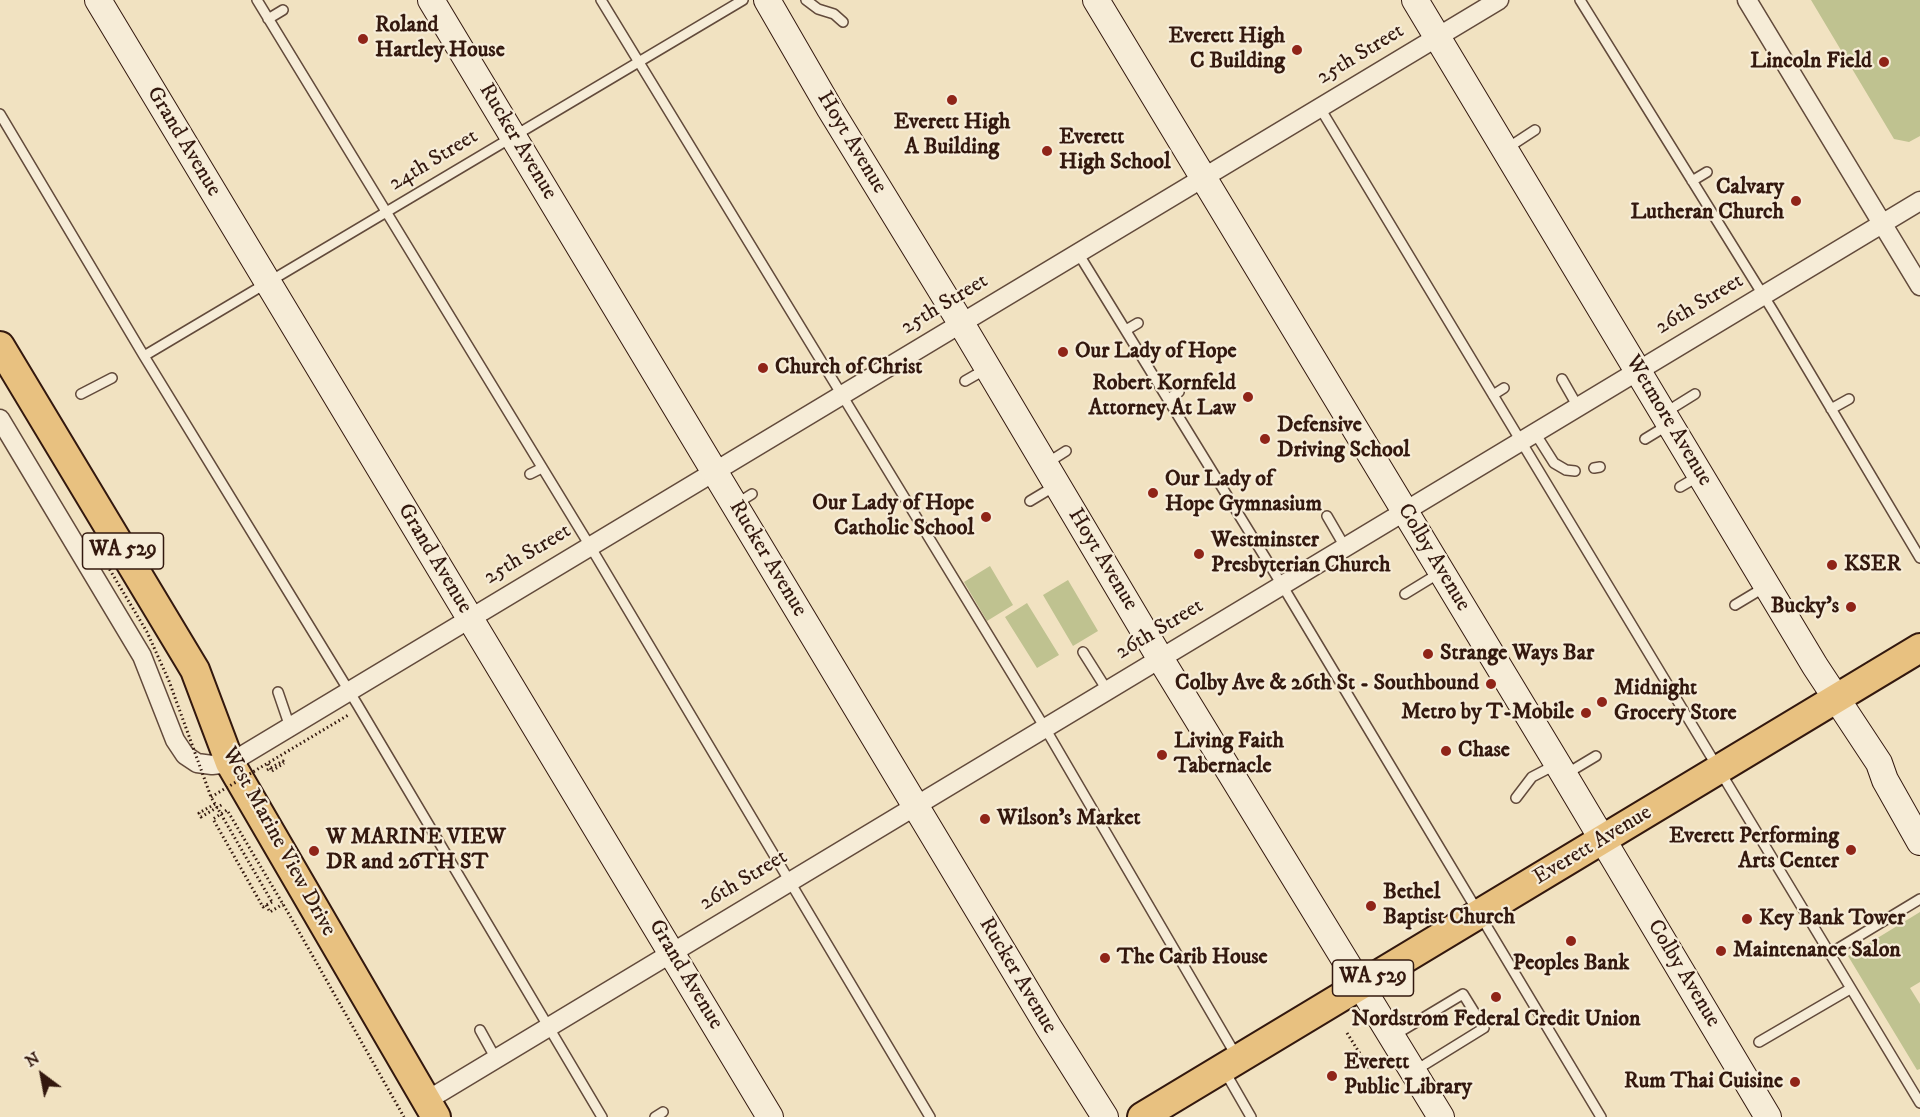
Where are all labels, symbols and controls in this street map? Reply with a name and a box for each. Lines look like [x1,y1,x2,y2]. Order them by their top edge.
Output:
place label: Roland Hartley House [375,13,505,64]
street label: 25th Street [1313,19,1409,91]
place label: Everett High C Building [1169,24,1285,76]
marker: Roland Hartley House [356,32,370,46]
marker: Everett High C Building [1290,43,1304,57]
place label: Lincoln Field [1750,49,1872,75]
marker: Lincoln Field [1877,55,1891,69]
street label: Rucker Avenue [472,79,562,205]
street label: Grand Avenue [140,82,226,202]
street label: Hoyt Avenue [810,87,892,199]
marker: Everett High A Building [945,93,959,107]
place label: Everett High A Building [894,110,1010,162]
street label: 24th Street [385,124,483,198]
place label: Everett High School [1059,125,1171,176]
marker: Everett High School [1040,144,1054,158]
place label: Calvary Lutheran Church [1630,175,1784,226]
marker: Calvary Lutheran Church [1789,194,1803,208]
street label: 25th Street [897,269,993,341]
street label: 26th Street [1651,269,1749,341]
place label: Our Lady of Hope [1075,339,1237,365]
marker: Our Lady of Hope [1056,345,1070,359]
street label: Wetmore Avenue [1619,351,1717,491]
place label: Church of Christ [775,355,922,381]
marker: Church of Christ [756,361,770,375]
place label: Robert Kornfeld Attorney At Law [1088,371,1236,422]
marker: Robert Kornfeld Attorney At Law [1241,390,1255,404]
place label: Defensive Driving School [1277,413,1410,464]
marker: Defensive Driving School [1258,432,1272,446]
place label: Our Lady of Hope Gymnasium [1165,467,1322,518]
marker: Our Lady of Hope Gymnasium [1146,486,1160,500]
place label: Our Lady of Hope Catholic School [812,491,974,542]
street label: Rucker Avenue [722,496,812,622]
street label: Grand Avenue [391,499,477,619]
street label: Colby Avenue [1391,499,1475,617]
street label: Hoyt Avenue [1061,504,1143,616]
marker: Our Lady of Hope Catholic School [979,510,993,524]
street label: 25th Street [480,519,576,591]
place label: Westminster Presbyterian Church [1211,528,1391,580]
road number: WA 529 [82,533,164,569]
marker: Westminster Presbyterian Church [1192,547,1206,561]
place label: KSER [1844,552,1901,578]
marker: KSER [1825,558,1839,572]
street label: 26th Street [1111,594,1209,666]
place label: Bucky’s [1771,594,1839,620]
marker: Bucky’s [1844,600,1858,614]
place label: Strange Ways Bar [1440,641,1594,667]
marker: Strange Ways Bar [1421,647,1435,661]
place label: Colby Ave & 26th St - Southbound [1175,671,1479,697]
place label: Midnight Grocery Store [1614,676,1737,728]
marker: Colby Ave & 26th St - Southbound [1484,677,1498,691]
marker: Midnight Grocery Store [1595,695,1609,709]
place label: Metro by T-Mobile [1401,700,1574,726]
marker: Metro by T-Mobile [1579,706,1593,720]
place label: Living Faith Tabernacle [1174,729,1284,780]
place label: Chase [1458,738,1510,764]
street label: West Marine View Drive [215,743,341,941]
marker: Chase [1439,744,1453,758]
marker: Living Faith Tabernacle [1155,748,1169,762]
street label: Everett Avenue [1529,800,1657,892]
place label: Wilson’s Market [997,806,1141,832]
marker: Wilson’s Market [978,812,992,826]
place label: Everett Performing Arts Center [1669,824,1839,876]
place label: W MARINE VIEW DR and 26TH ST [326,825,506,876]
marker: Everett Performing Arts Center [1844,843,1858,857]
marker: W MARINE VIEW DR and 26TH ST [307,844,321,858]
street label: 26th Street [695,845,793,917]
place label: Bethel Baptist Church [1383,880,1515,932]
marker: Bethel Baptist Church [1364,899,1378,913]
place label: Key Bank Tower [1759,906,1905,932]
marker: Key Bank Tower [1740,912,1754,926]
street label: Rucker Avenue [972,913,1062,1039]
street label: Grand Avenue [642,915,728,1035]
street label: Colby Avenue [1641,915,1725,1033]
marker: Peoples Bank [1564,934,1578,948]
place label: Maintenance Salon [1733,938,1901,964]
marker: Maintenance Salon [1714,944,1728,958]
place label: The Carib House [1117,945,1268,971]
marker: The Carib House [1098,951,1112,965]
place label: Peoples Bank [1513,951,1629,977]
road number: WA 529 [1332,960,1414,996]
marker: Nordstrom Federal Credit Union [1489,990,1503,1004]
place label: Nordstrom Federal Credit Union [1352,1007,1640,1033]
north arrow [12,1045,72,1105]
text: N [22,1048,43,1072]
place label: Everett Public Library [1344,1050,1472,1102]
marker: Everett Public Library [1325,1069,1339,1083]
place label: Rum Thai Cuisine [1624,1069,1783,1095]
marker: Rum Thai Cuisine [1788,1075,1802,1089]

